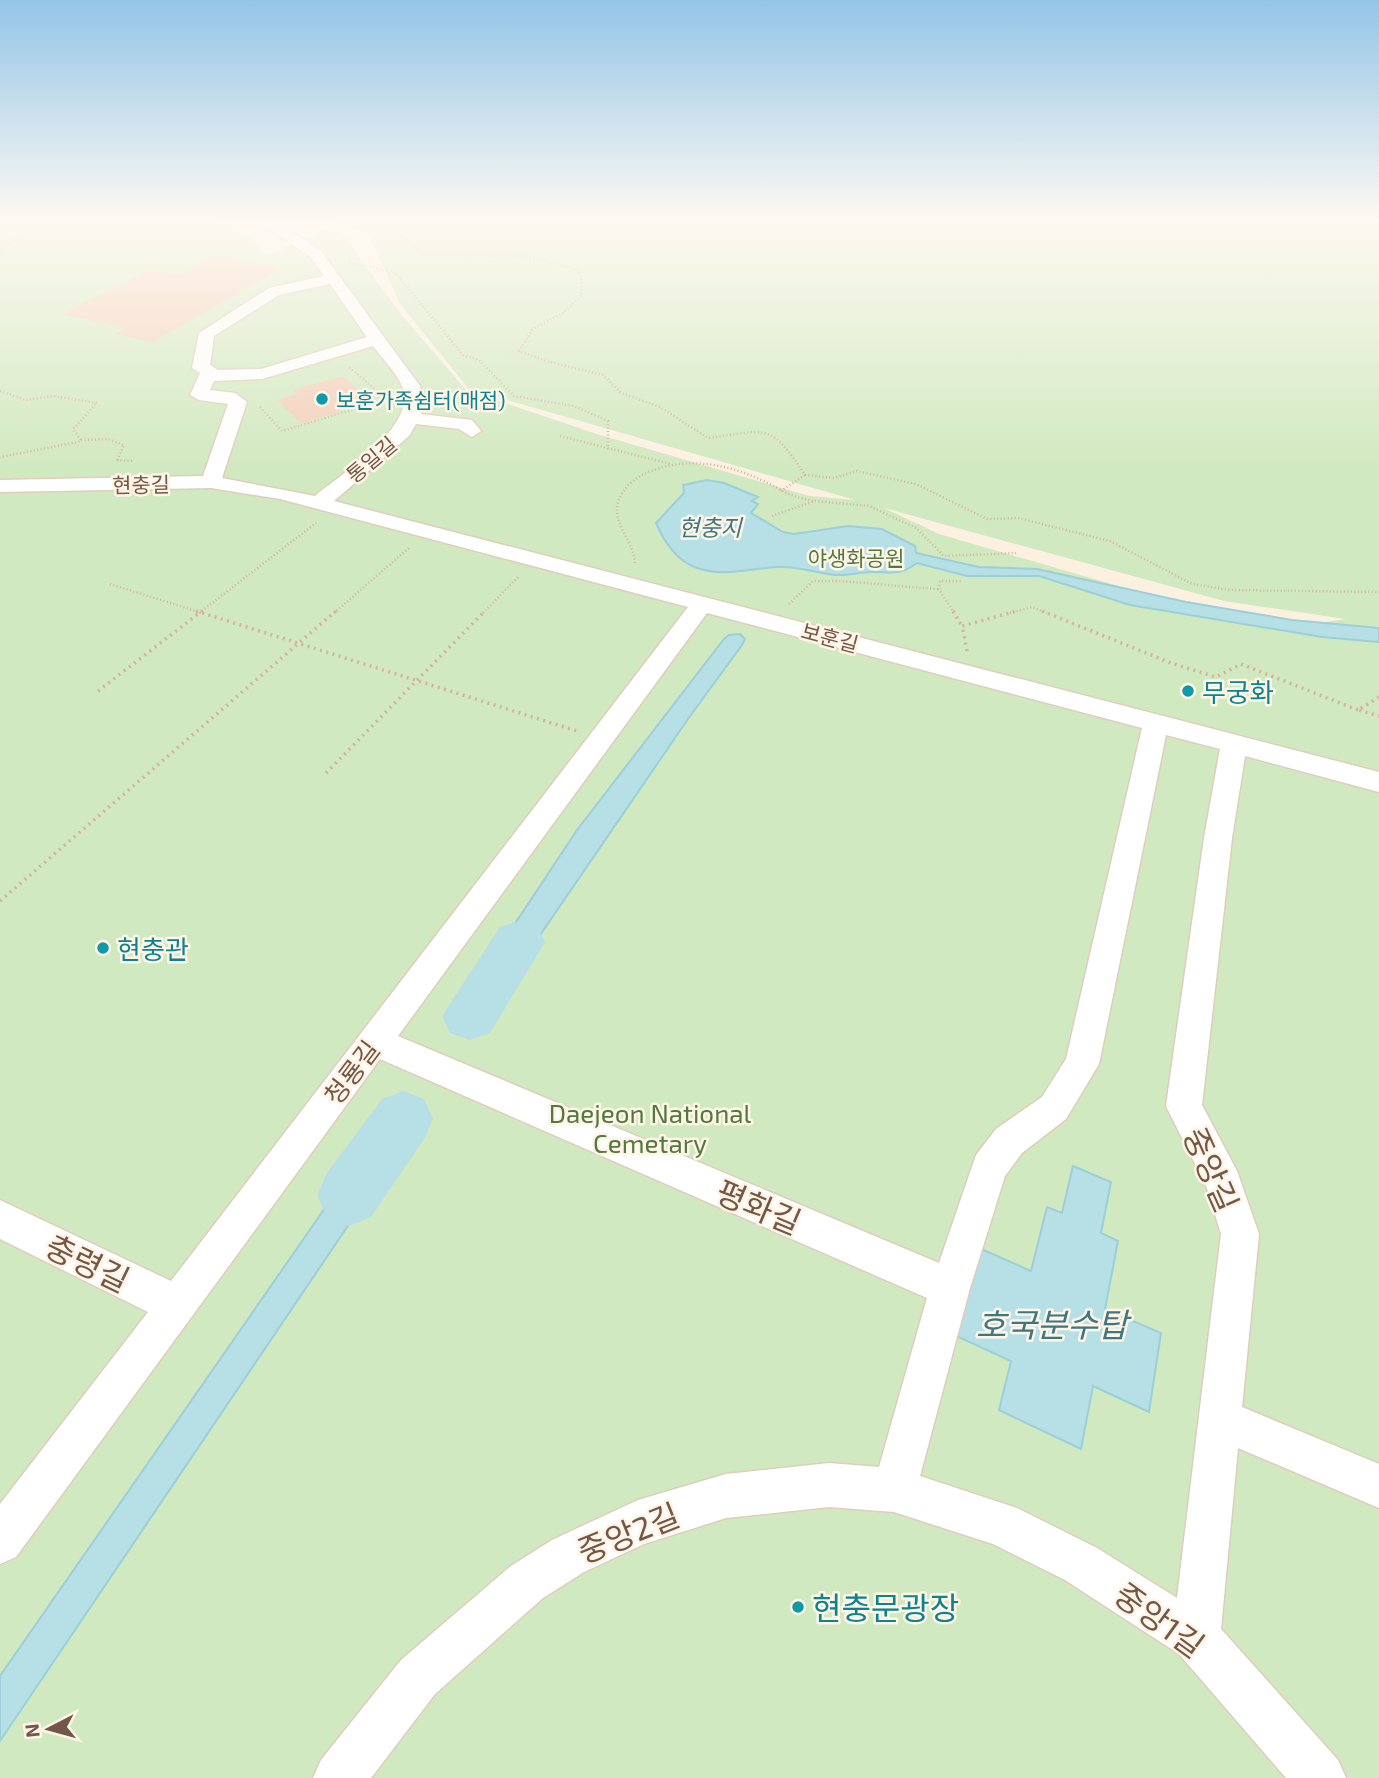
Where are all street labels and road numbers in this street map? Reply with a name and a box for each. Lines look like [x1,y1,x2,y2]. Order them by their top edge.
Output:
street label: 통일길 [341,431,401,487]
street label: 현충길 [112,471,170,497]
street label: 보훈길 [799,617,861,657]
street label: 청룡길 [317,1034,385,1110]
street label: 중앙길 [1177,1121,1247,1217]
street label: 평화길 [711,1171,807,1241]
street label: 충령길 [40,1226,136,1298]
street label: 중앙2길 [572,1494,684,1570]
street label: 중앙1길 [1108,1574,1212,1664]

